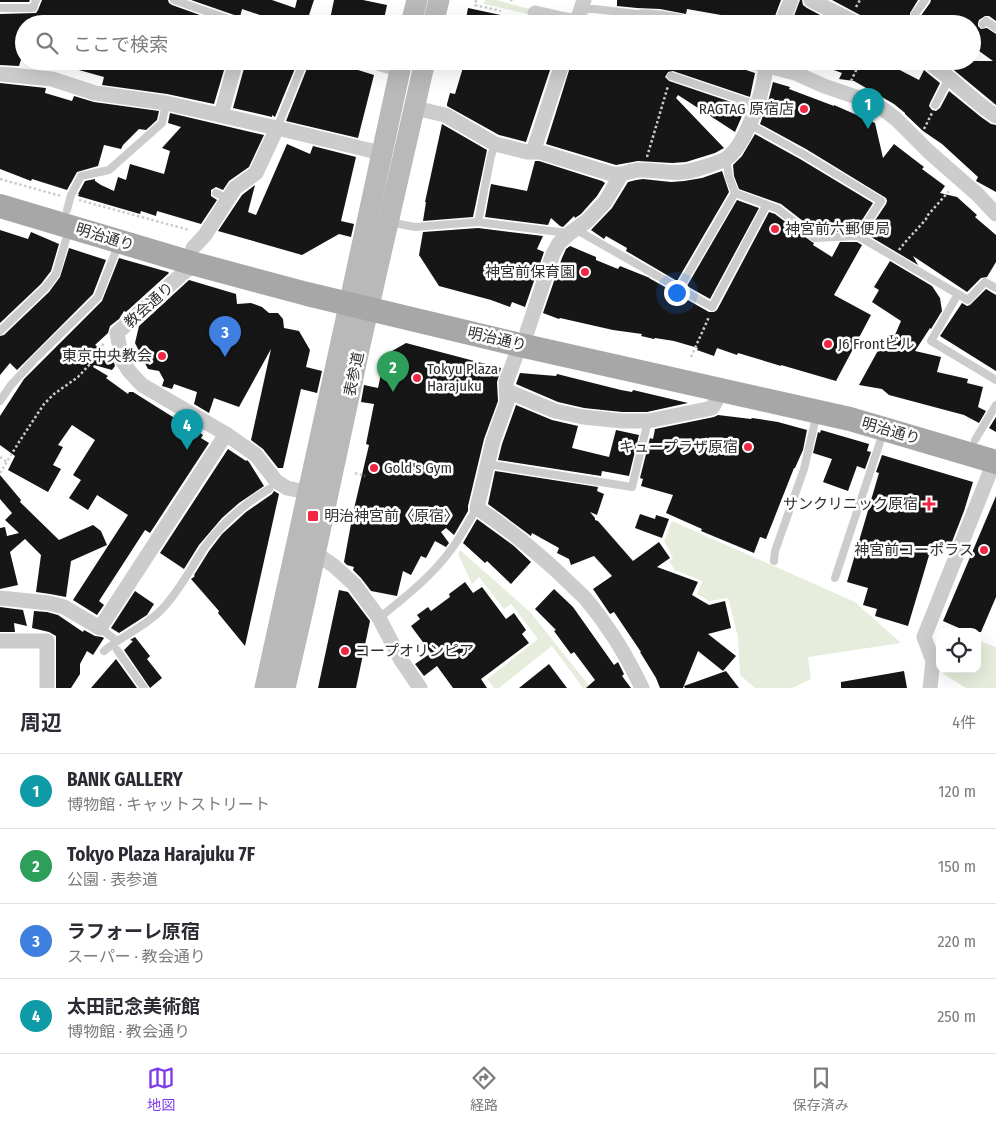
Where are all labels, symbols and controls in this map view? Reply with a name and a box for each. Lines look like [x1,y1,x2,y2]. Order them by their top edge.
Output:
search box [15,15,981,70]
icon: search [33,29,61,57]
text: ここで検索 [73,33,168,56]
pin: 1 [852,88,884,129]
place label: RAGTAG 原宿店 [699,100,794,118]
marker: RAGTAG 原宿店 [798,103,810,115]
street label: 明治通り [74,220,136,254]
place label: 神宮前六郵便局 [785,220,890,238]
marker: 神宮前六郵便局 [769,223,781,235]
place label: 神宮前保育園 [485,263,575,281]
marker: 神宮前保育園 [579,266,591,278]
street label: 教会通り [121,278,177,332]
your location [664,280,690,306]
pin: 3 [209,316,241,357]
street label: 明治通り [466,323,528,355]
place label: J6 Frontビル [838,335,915,353]
marker: J6 Frontビル [822,338,834,350]
place label: 東京中央教会 [62,347,152,365]
marker: 東京中央教会 [156,350,168,362]
street label: 表参道 [341,350,367,398]
pin: 2 [377,351,409,392]
place label: Tokyu Plaza Harajuku [427,360,498,395]
marker: Tokyu Plaza Harajuku [411,372,423,384]
pin: 4 [171,409,203,450]
street label: 明治通り [860,414,922,448]
place label: キュープラザ原宿 [619,438,738,456]
marker: キュープラザ原宿 [742,441,754,453]
place label: Gold's Gym [384,459,452,477]
marker: Gold's Gym [368,462,380,474]
place label: サンクリニック原宿 [783,495,918,513]
marker: サンクリニック原宿 [922,497,936,511]
place label: 明治神宮前〈原宿〉 [324,507,459,525]
marker: 明治神宮前〈原宿〉 [306,509,320,523]
place label: 神宮前コーポラス [854,541,974,559]
marker: 神宮前コーポラス [978,544,990,556]
map controls [936,628,981,673]
button: locate [936,628,981,673]
place label: コープオリンピア [355,642,474,660]
marker: コープオリンピア [339,645,351,657]
text: 周辺 [20,710,62,736]
text: 4件 [952,713,976,732]
text: BANK GALLERY [67,768,183,791]
text: 1 [33,782,39,801]
text: 120 m [938,782,976,801]
text: 博物館 · キャットストリート [67,795,270,814]
text: Tokyo Plaza Harajuku 7F [67,843,255,866]
text: 2 [32,857,40,876]
text: 150 m [938,857,976,876]
text: 公園 · 表参道 [67,870,158,889]
text: ラフォーレ原宿 [67,920,200,943]
text: 3 [32,932,40,951]
text: 220 m [937,932,976,951]
text: スーパー · 教会通り [67,947,206,966]
text: 太田記念美術館 [67,995,200,1018]
text: 4 [32,1007,40,1026]
text: 250 m [937,1007,976,1026]
text: 博物館 · 教会通り [67,1022,190,1041]
tab: 地図 [147,1064,175,1114]
tab: 経路 [470,1064,498,1114]
tab: 保存済み [793,1064,849,1114]

